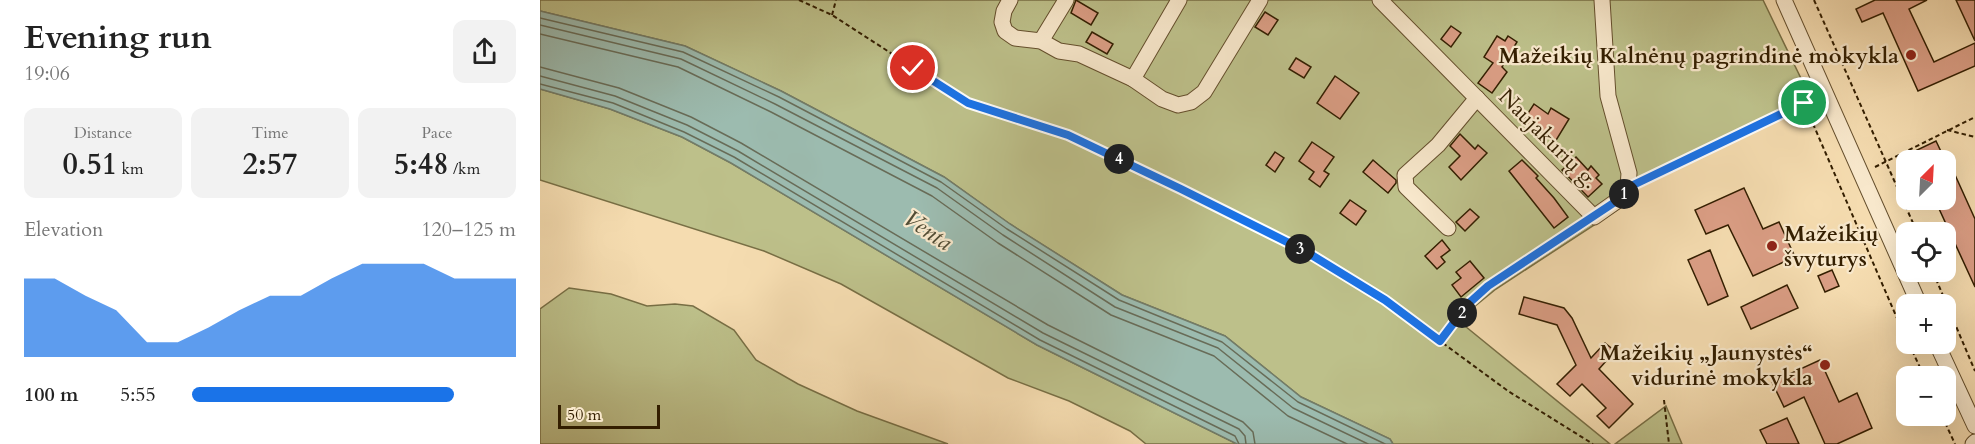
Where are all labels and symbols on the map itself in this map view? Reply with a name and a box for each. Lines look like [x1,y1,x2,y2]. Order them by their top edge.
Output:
place label: Mažeikių Kalnėnų pagrindinė mokykla [1499,41,1899,71]
pin [887,42,938,93]
marker: Mažeikių Kalnėnų pagrindinė mokykla [1904,48,1918,62]
pin [1778,77,1829,128]
street label: Naujakurių g. [1492,82,1605,195]
pin: 4 [1104,144,1134,174]
north arrow [1896,150,1956,210]
pin: 1 [1609,179,1639,209]
water label: Venta [897,202,959,259]
place label: Mažeikių švyturys [1784,219,1879,274]
pin: 3 [1285,234,1315,264]
marker: Mažeikių švyturys [1765,239,1779,253]
pin: 2 [1447,298,1477,328]
place label: Mažeikių „Jaunystės“ vidurinė mokykla [1599,338,1813,393]
marker: Mažeikių „Jaunystės“ vidurinė mokykla [1818,358,1832,372]
scale bar [558,402,660,430]

